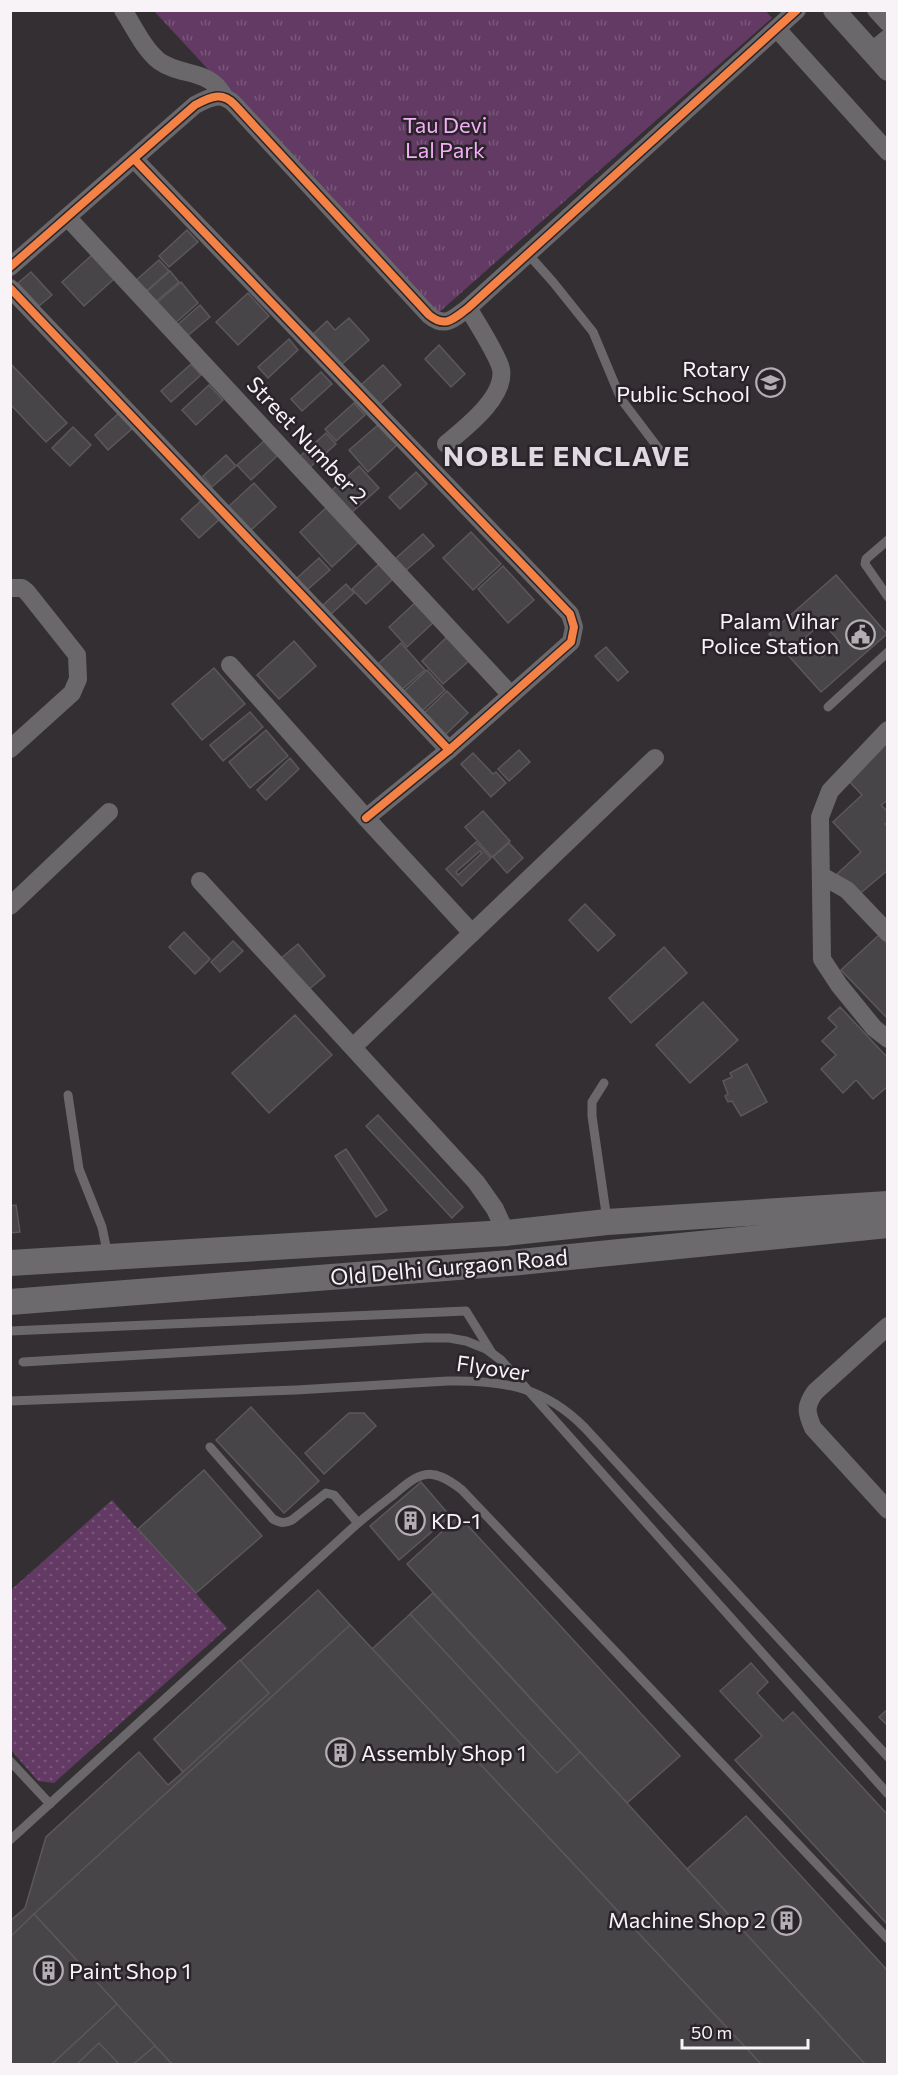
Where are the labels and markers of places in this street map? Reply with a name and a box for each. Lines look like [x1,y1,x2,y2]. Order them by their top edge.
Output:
place label: Rotary Public School [616,355,750,407]
school or university icon: Rotary Public School [755,366,787,398]
place label: Palam Vihar Police Station [701,607,839,659]
public building icon: Palam Vihar Police Station [844,618,876,650]
building icon: KD-1 [394,1505,426,1537]
place label: KD-1 [431,1507,481,1534]
building icon: Assembly Shop 1 [324,1737,356,1769]
place label: Assembly Shop 1 [361,1739,526,1766]
building icon: Machine Shop 2 [771,1904,803,1936]
place label: Machine Shop 2 [608,1906,766,1933]
building icon: Paint Shop 1 [32,1955,64,1987]
place label: Paint Shop 1 [69,1957,191,1984]

